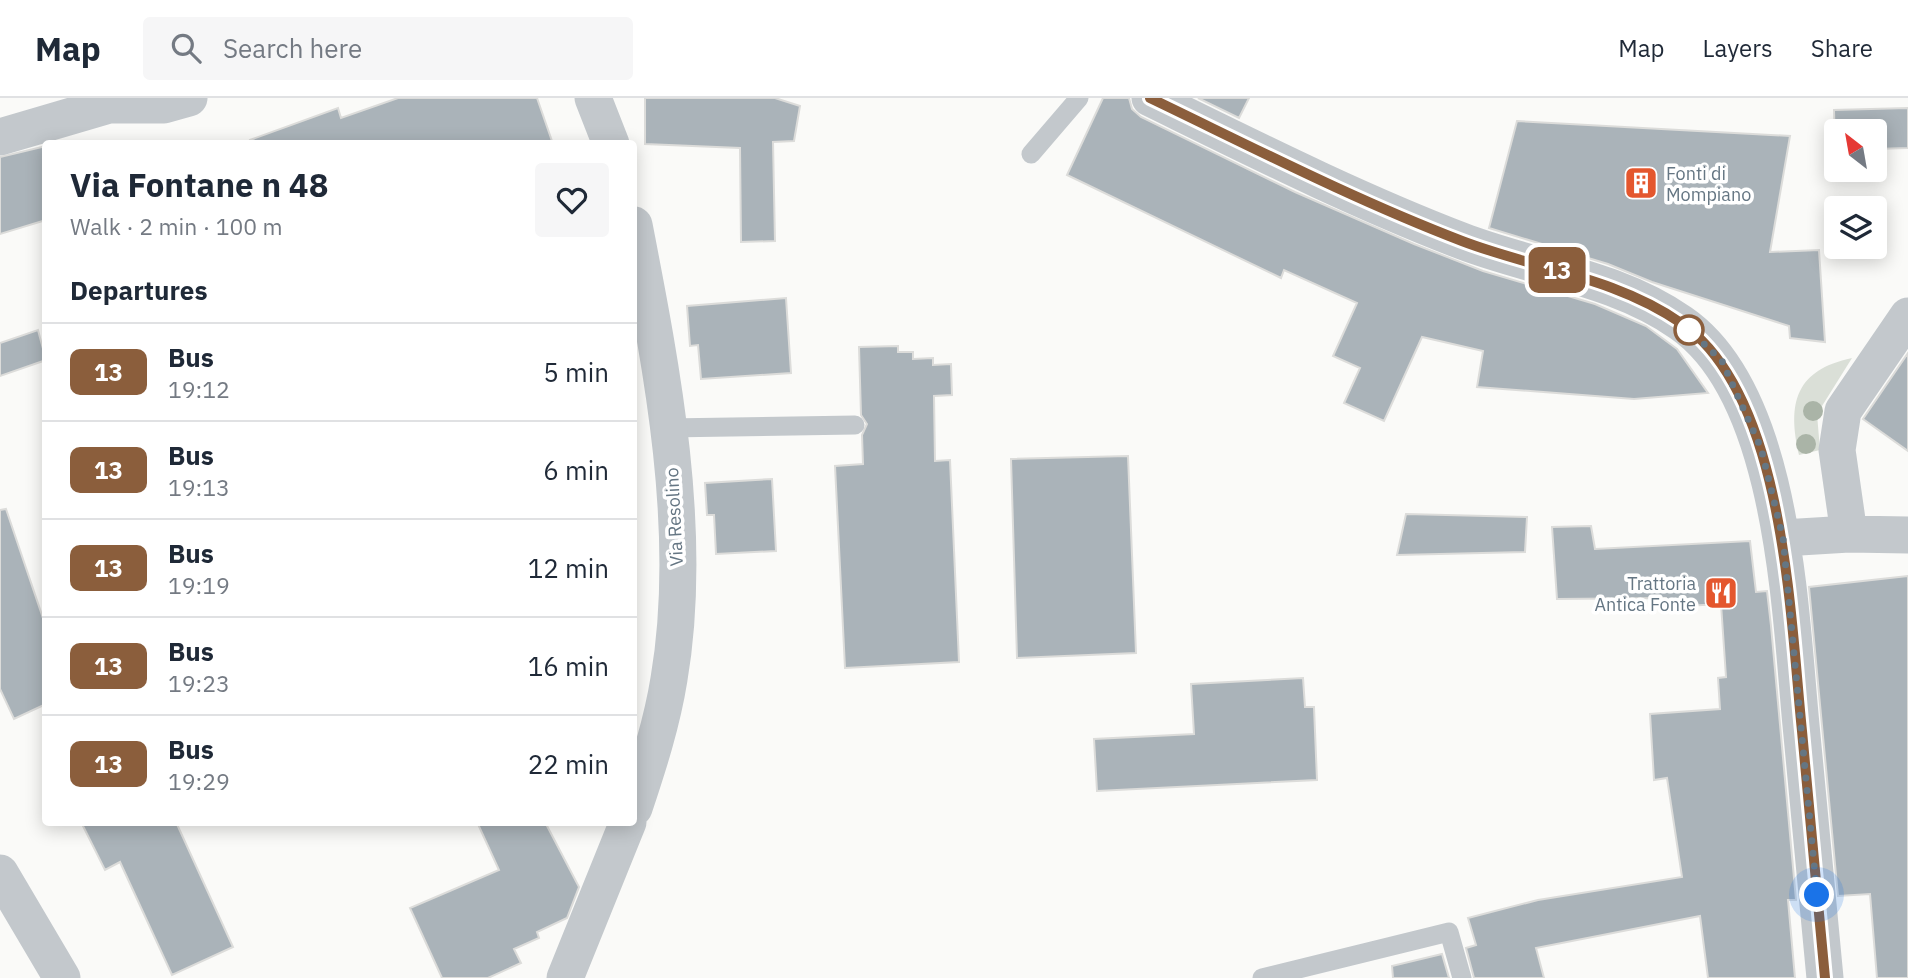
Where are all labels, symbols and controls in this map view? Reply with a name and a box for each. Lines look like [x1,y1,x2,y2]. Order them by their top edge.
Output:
search box [143,17,633,80]
text: Map [35,27,101,70]
icon: search [167,29,205,67]
text: Search here [223,31,362,65]
text: Map [1618,32,1665,64]
text: Layers [1703,32,1773,64]
text: Share [1811,32,1873,64]
north arrow [1824,119,1886,182]
map controls [1824,119,1887,259]
place label: Fonti di Mompiano [1666,162,1751,206]
text: Via Fontane n 48 [70,163,328,206]
button: heart [535,163,609,237]
building icon: Fonti di Mompiano [1622,164,1660,202]
button: layers [1824,196,1887,259]
text: Walk · 2 min · 100 m [70,211,283,241]
line badge: 13 [1526,247,1588,293]
text: 13 [1543,254,1571,286]
text: Departures [70,273,208,307]
unlabelled marker [1674,315,1704,345]
text: Bus [168,340,214,374]
text: 5 min [543,355,609,389]
text: 13 [94,356,123,388]
text: 19:12 [168,374,230,404]
text: Bus [168,438,214,472]
text: 6 min [543,453,609,487]
text: 13 [94,454,123,486]
street label: Via Resolino [660,467,688,567]
text: 19:13 [168,472,230,502]
text: Bus [168,536,214,570]
text: 12 min [528,551,609,585]
text: 13 [94,552,123,584]
text: 19:19 [168,570,230,600]
place label: Trattoria Antica Fonte [1594,572,1696,616]
restaurant icon: Trattoria Antica Fonte [1702,574,1740,612]
text: Bus [168,634,214,668]
text: 16 min [528,649,609,683]
text: 13 [94,650,123,682]
text: 19:23 [168,668,230,698]
text: Bus [168,732,214,766]
text: 22 min [528,747,609,781]
text: 13 [94,748,123,780]
text: 19:29 [168,766,230,796]
your location [1799,877,1834,912]

